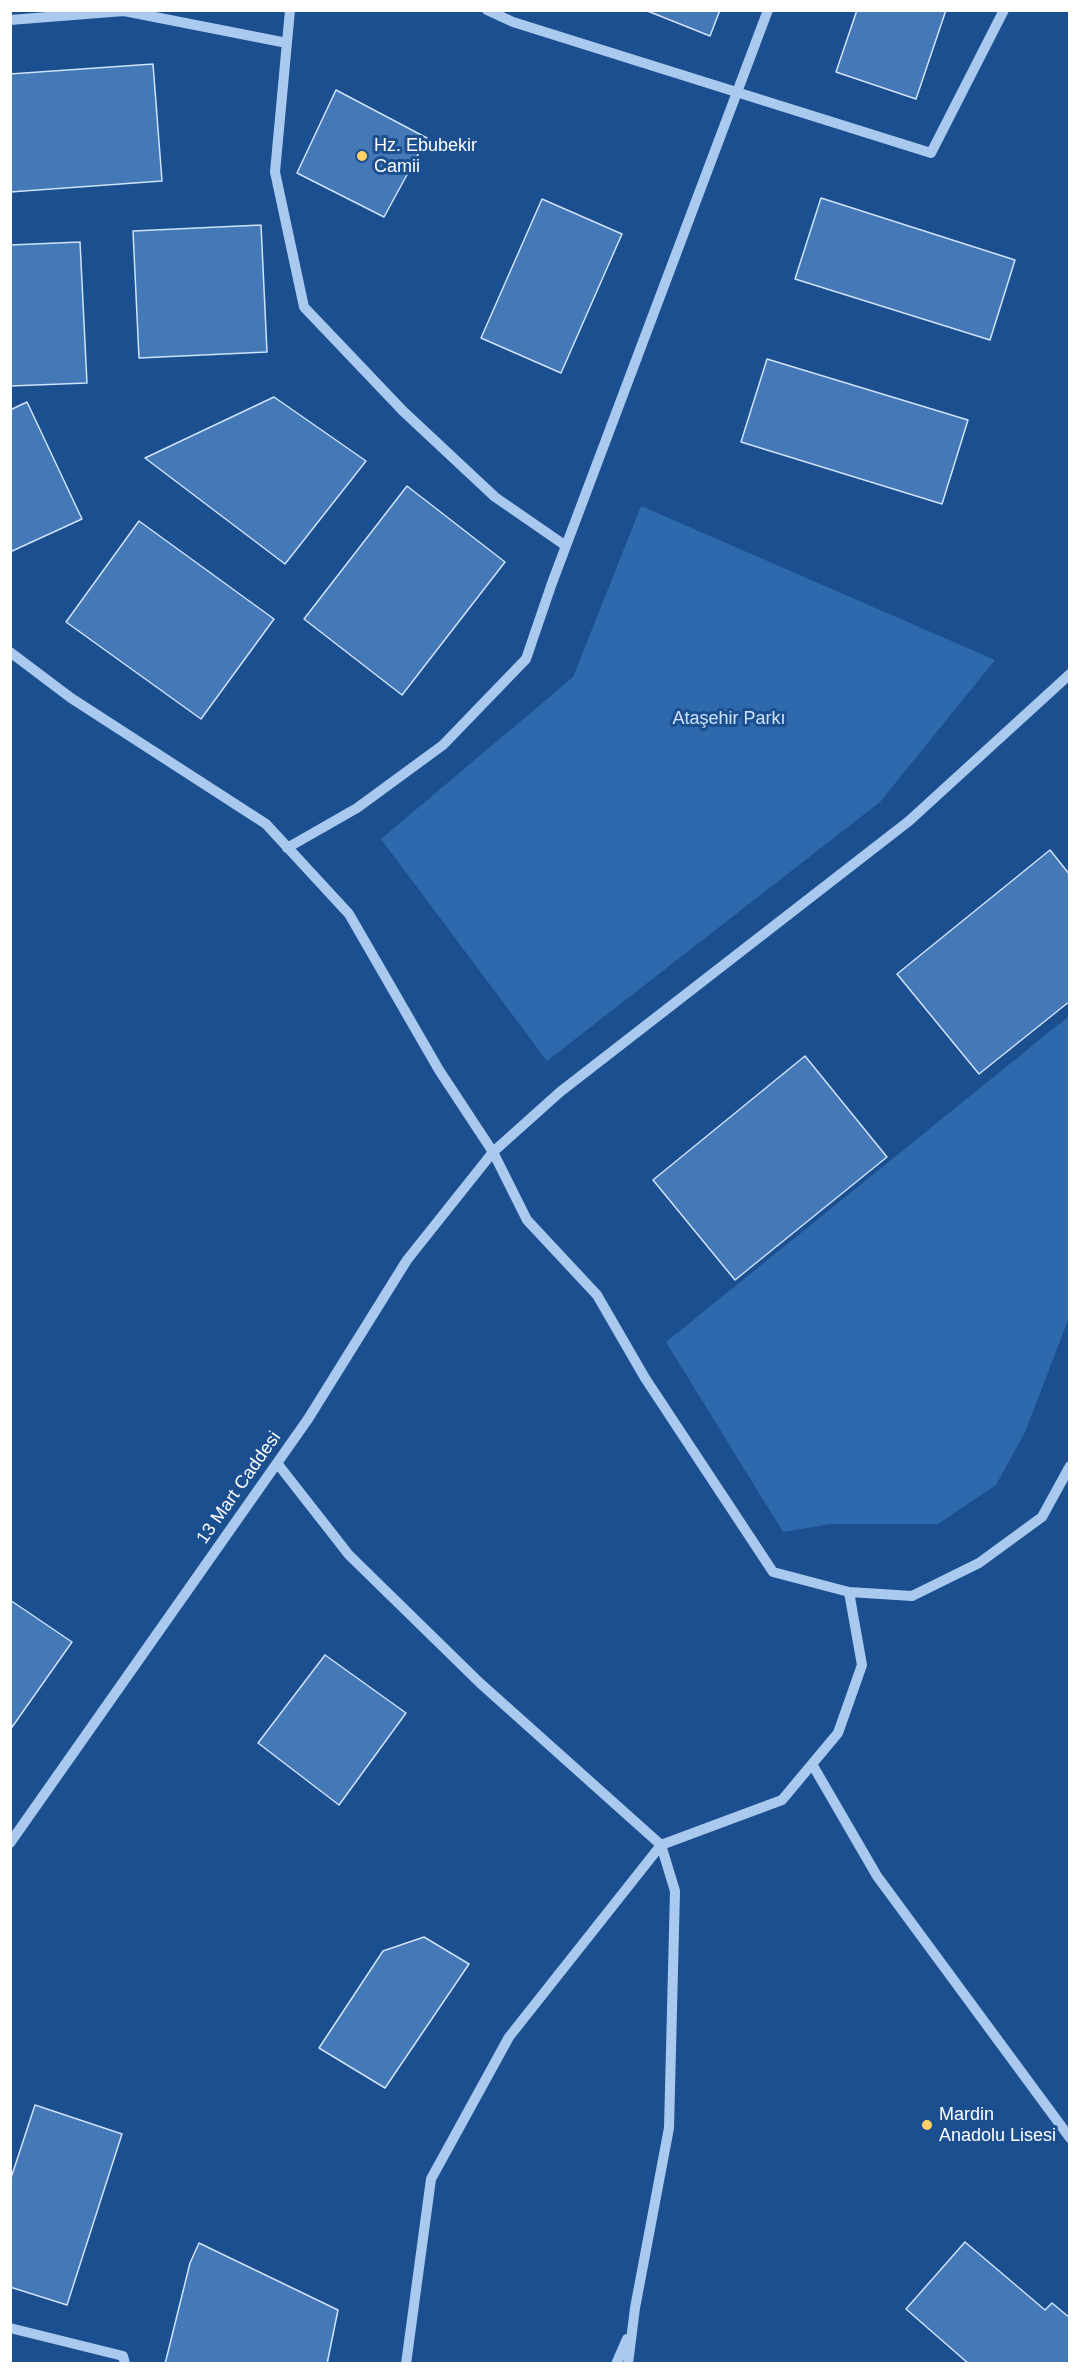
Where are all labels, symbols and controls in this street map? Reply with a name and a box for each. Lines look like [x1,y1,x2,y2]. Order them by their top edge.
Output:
place label: Hz. Ebubekir Camii [374,135,477,178]
marker: Hz. Ebubekir Camii [355,149,369,163]
park label: Ataşehir Parkı [672,708,786,730]
street label: 13 Mart Caddesi [192,1428,286,1548]
place label: Mardin Anadolu Lisesi [939,2104,1056,2146]
marker: Mardin Anadolu Lisesi [920,2118,934,2132]

